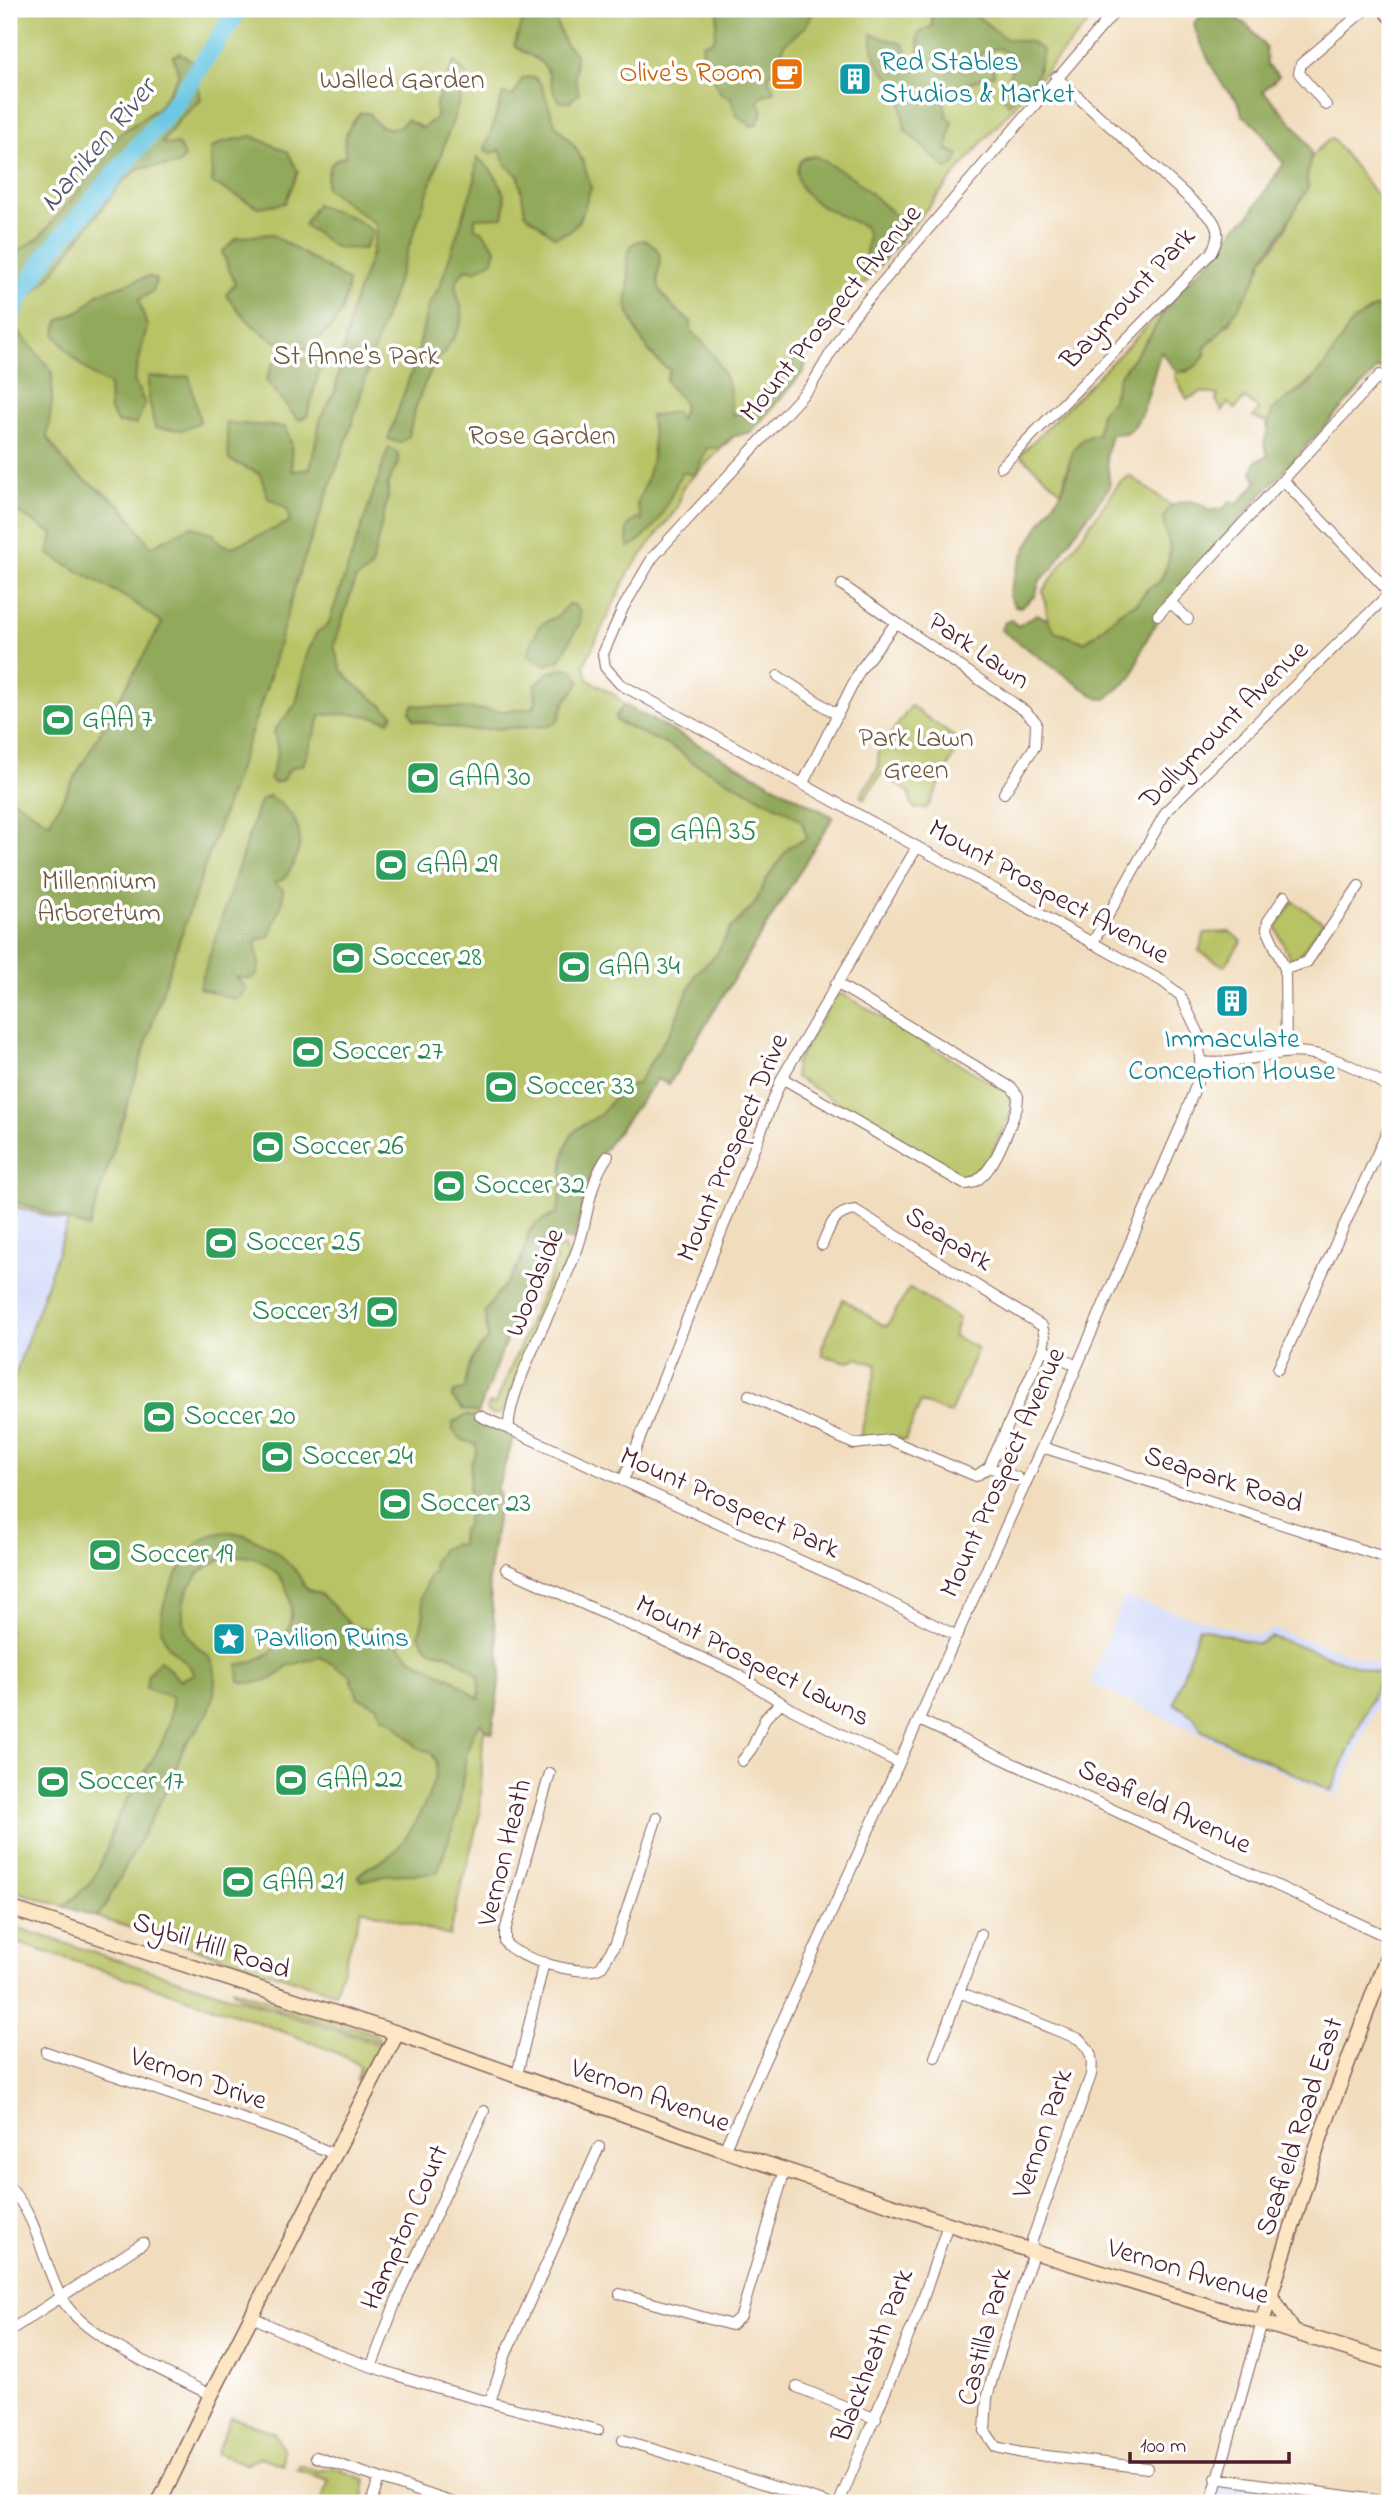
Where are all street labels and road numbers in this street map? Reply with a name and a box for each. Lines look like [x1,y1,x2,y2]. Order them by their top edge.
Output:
street label: Mount Prospect Avenue [731,196,933,432]
street label: Baymount Park [1051,218,1207,380]
street label: Park Lawn [919,603,1037,701]
street label: Dollymount Avenue [1130,631,1320,821]
street label: Mount Prospect Avenue [920,810,1176,977]
street label: Mount Prospect Drive [667,1027,801,1269]
street label: Seapark [896,1197,1001,1283]
street label: Woodside [496,1222,577,1344]
street label: Mount Prospect Avenue [930,1341,1078,1605]
street label: Seapark Road [1138,1436,1308,1526]
street label: Mount Prospect Park [612,1437,846,1571]
street label: Mount Prospect Lawns [628,1585,876,1739]
street label: Seafield Avenue [1070,1750,1258,1866]
street label: Vernon Heath [468,1775,544,1932]
street label: Sybil Hill Road [127,1902,295,1992]
street label: Seafield Road East [1246,2013,1356,2241]
street label: Vernon Drive [123,2037,272,2123]
street label: Vernon Avenue [563,2049,736,2145]
street label: Vernon Park [1002,2063,1085,2205]
street label: Hampton Court [351,2139,461,2317]
street label: Vernon Avenue [1101,2229,1274,2317]
street label: Blackheath Park [822,2263,926,2450]
street label: Castilla Park [948,2263,1024,2411]

